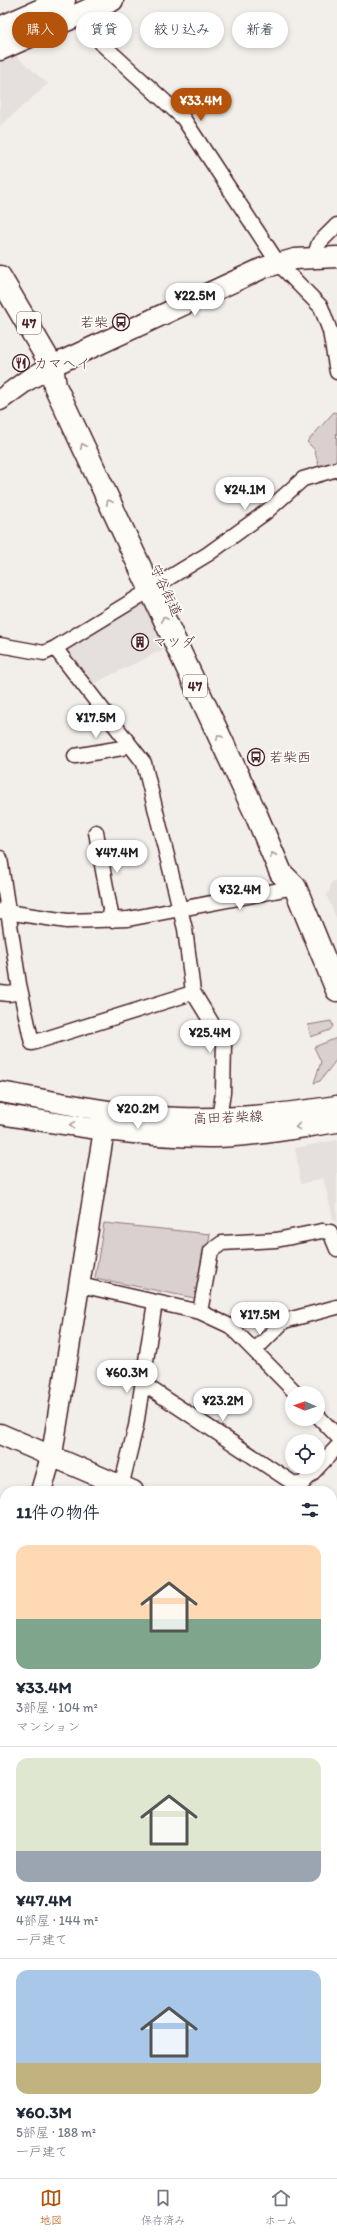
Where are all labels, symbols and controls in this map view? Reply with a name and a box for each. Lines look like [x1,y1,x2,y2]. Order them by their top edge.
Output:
chip: 購入 [12,12,68,48]
chip: 賃貸 [76,12,132,48]
chip: 絞り込み [140,12,224,48]
chip: 新着 [232,12,288,48]
pin: ¥33.4M [168,88,234,122]
text: ¥33.4M [180,93,222,108]
pin: ¥22.5M [162,283,228,317]
text: ¥22.5M [174,288,216,303]
road number: 47 [17,312,41,334]
bus stop icon: 若柴 [111,312,131,332]
place label: 若柴 [80,314,108,331]
restaurant icon: カマヘイ [11,353,31,373]
place label: カマヘイ [34,355,90,372]
one-way arrow [80,442,88,450]
pin: ¥24.1M [212,477,278,511]
text: ¥24.1M [224,482,266,497]
one-way arrow [106,498,114,506]
street label: 守谷街道 [146,561,185,619]
one-way arrow [161,616,169,624]
building icon: マツダ [130,632,150,652]
place label: マツダ [153,634,195,651]
road number: 47 [183,675,207,697]
pin: ¥17.5M [63,705,129,739]
text: ¥17.5M [76,710,116,725]
one-way arrow [216,734,224,741]
bus stop icon: 若柴西 [246,747,266,767]
place label: 若柴西 [269,749,311,766]
pin: ¥47.4M [84,840,150,874]
text: ¥47.4M [96,845,138,860]
one-way arrow [270,852,278,859]
pin: ¥32.4M [207,877,273,911]
text: ¥32.4M [219,882,261,897]
pin: ¥25.4M [177,1020,243,1054]
text: ¥25.4M [189,1025,231,1040]
pin: ¥20.2M [105,1096,171,1130]
text: ¥20.2M [117,1101,159,1116]
street label: 高田若柴線 [193,1108,263,1127]
one-way arrow [69,1121,75,1130]
one-way arrow [295,1123,302,1131]
pin: ¥17.5M [227,1302,293,1336]
text: ¥17.5M [240,1307,280,1322]
pin: ¥60.3M [94,1360,160,1394]
text: ¥60.3M [106,1365,148,1380]
north arrow [285,1386,325,1426]
map controls [285,1386,325,1474]
pin: ¥23.2M [190,1388,256,1422]
text: ¥23.2M [202,1393,244,1408]
button: locate [285,1434,325,1474]
icon: filters [299,1499,321,1521]
text: 11件の物件 [16,1502,100,1522]
icon: home [133,1571,205,1643]
text: ¥33.4M [16,1677,72,1697]
text: 3部屋 · 104 m² [16,1700,98,1715]
text: マンション [16,1719,80,1734]
icon: home [133,1784,205,1856]
text: ¥47.4M [16,1890,72,1910]
text: 4部屋 · 144 m² [16,1913,98,1928]
text: 一戸建て [16,1932,68,1947]
icon: home [133,1996,205,2068]
text: ¥60.3M [16,2102,72,2122]
text: 5部屋 · 188 m² [16,2125,96,2140]
text: 一戸建て [16,2144,68,2159]
tab: 地図 [40,2187,62,2227]
tab: 保存済み [141,2187,185,2227]
tab: ホーム [265,2187,297,2227]

